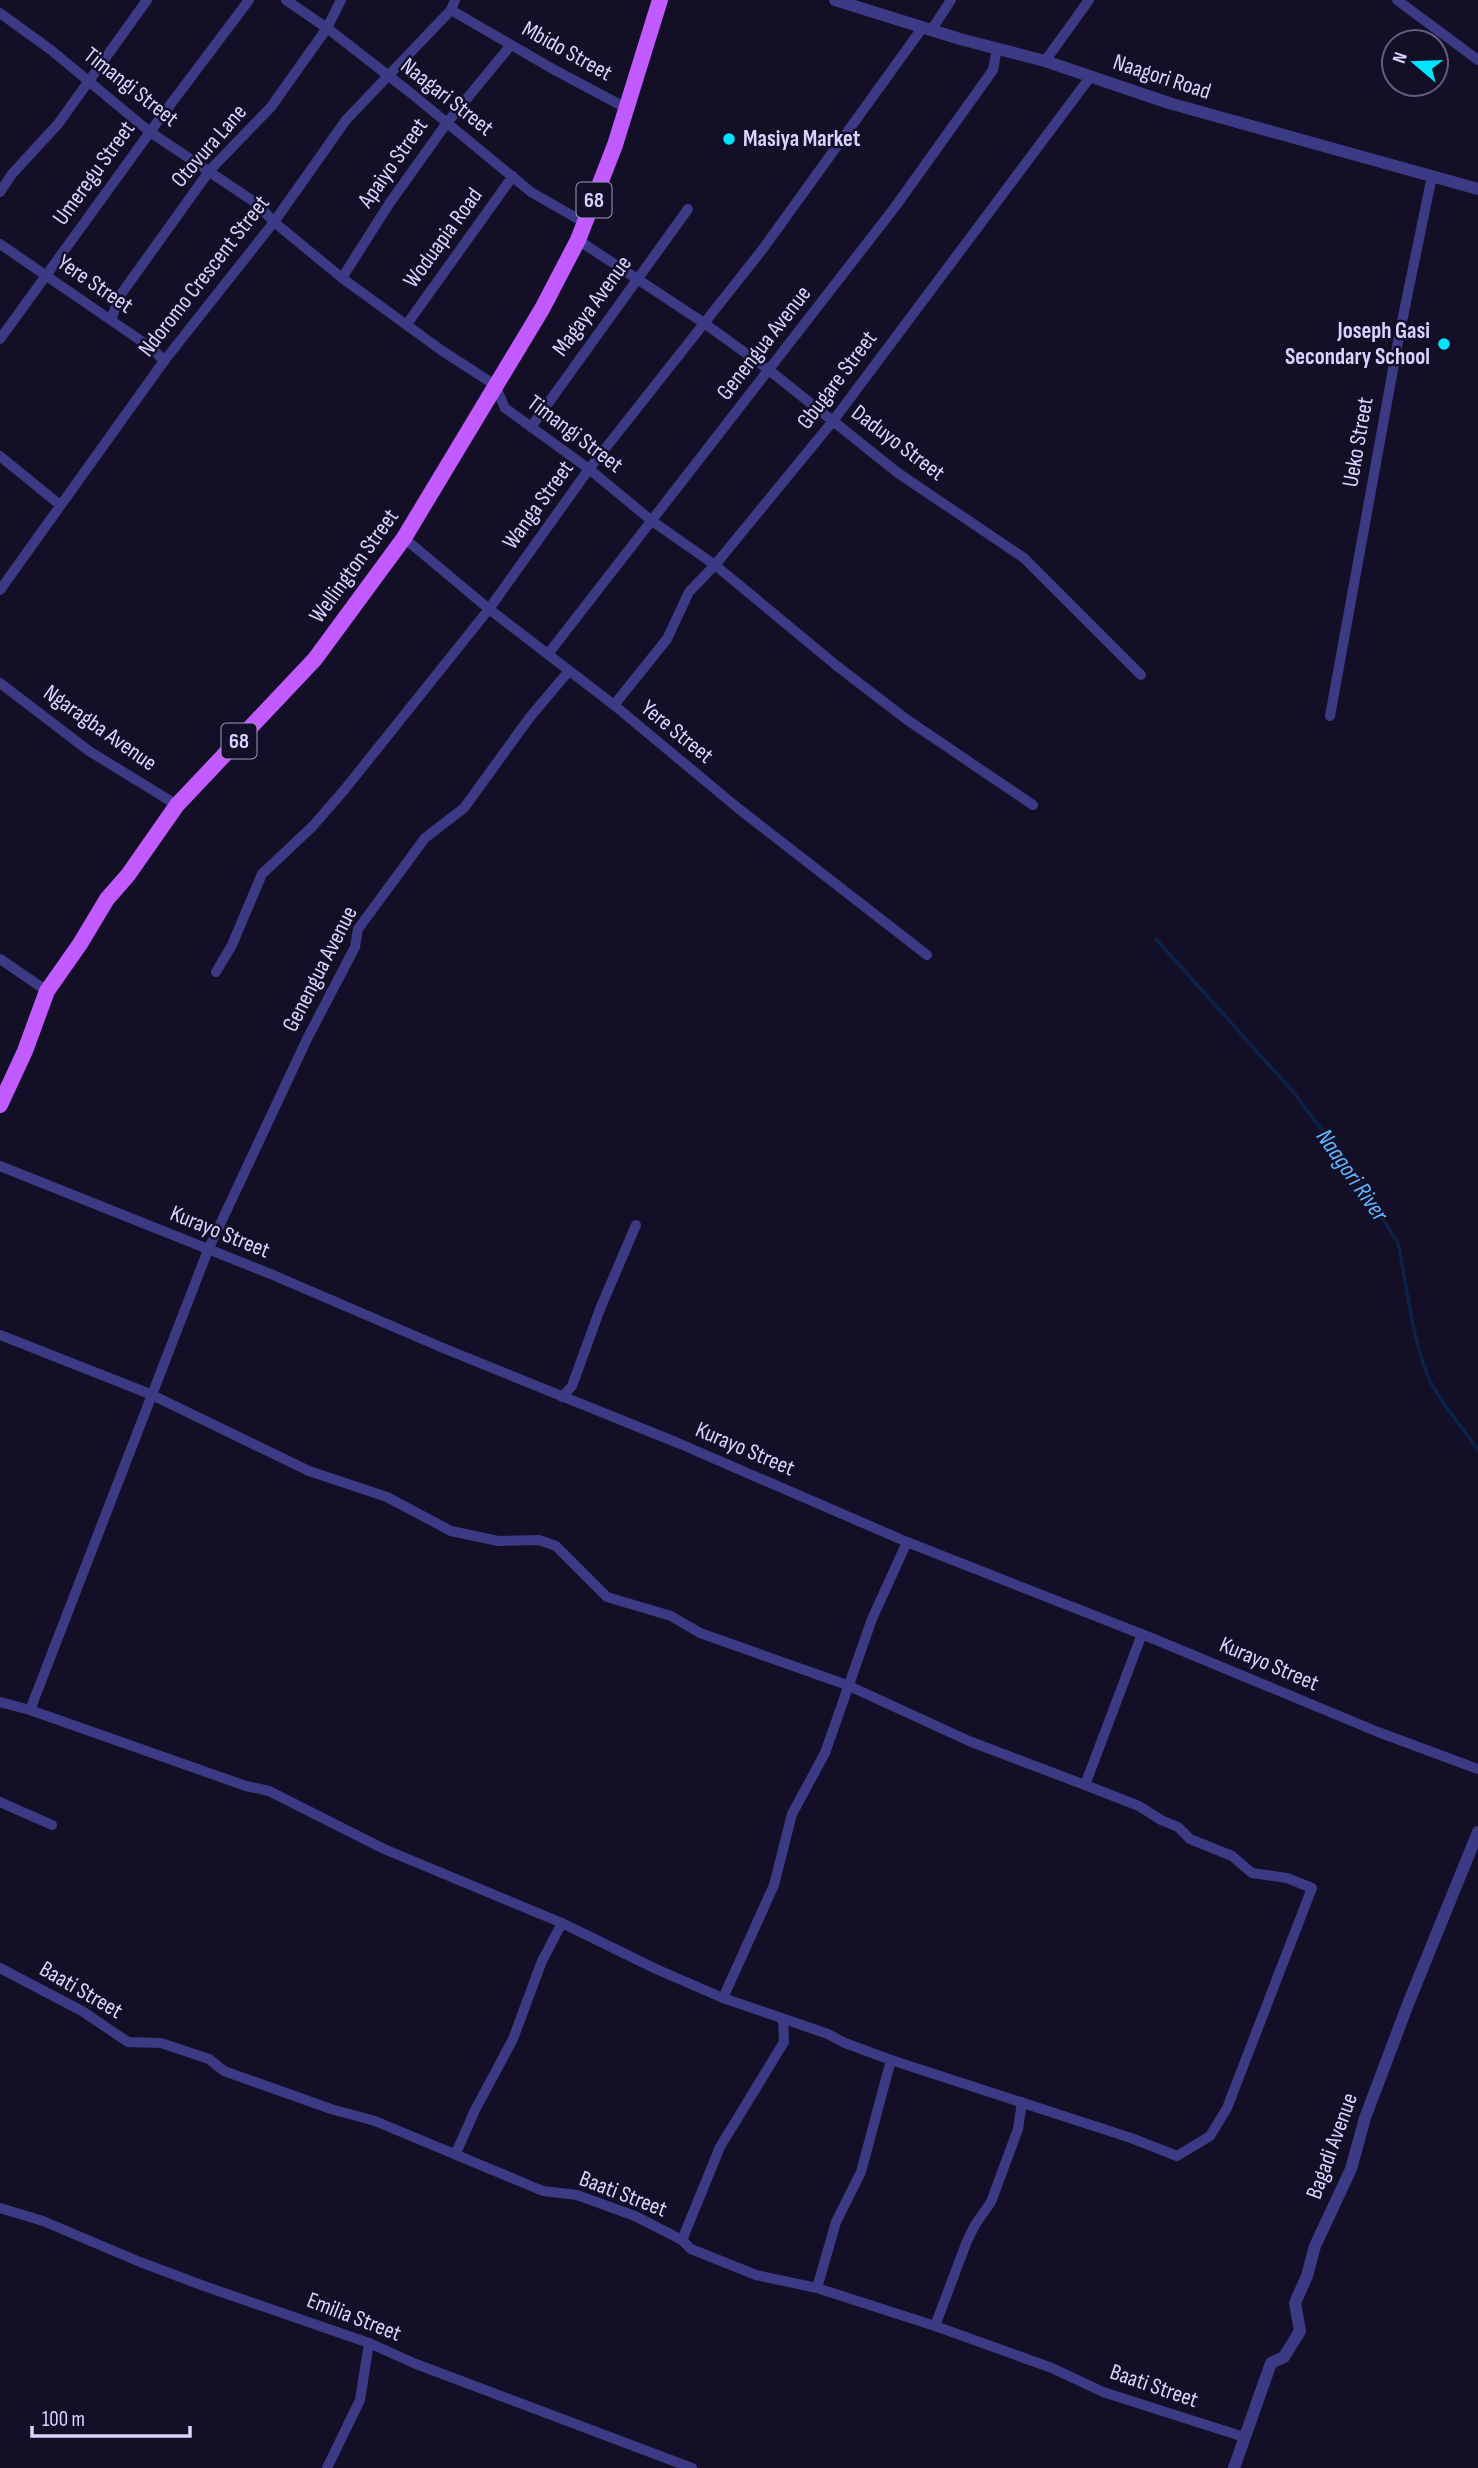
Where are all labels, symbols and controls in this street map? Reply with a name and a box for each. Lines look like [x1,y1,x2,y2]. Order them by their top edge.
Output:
street label: Mbido Street [517,15,617,87]
north arrow [1380,28,1450,98]
street label: Timangi Street [78,41,184,133]
street label: Naagori Road [1110,48,1214,106]
text: N [1388,49,1413,66]
street label: Naagari Street [395,52,499,142]
street label: Otovura Lane [165,99,253,193]
street label: Apaiyo Street [351,113,434,214]
street label: Umeregu Street [47,115,141,231]
place label: Masiya Market [743,125,861,153]
marker: Masiya Market [721,131,737,147]
road number: 68 [576,182,612,218]
street label: Woduapia Road [397,183,489,293]
street label: Ndoromo Crescent Street [132,190,276,362]
street label: Yere Street [52,249,138,319]
street label: Magaya Avenue [546,250,638,362]
street label: Genengua Avenue [711,280,817,406]
place label: Joseph Gasi Secondary School [1285,317,1430,371]
street label: Gbugare Street [791,325,883,435]
marker: Joseph Gasi Secondary School [1436,336,1452,352]
street label: Timangi Street [522,389,628,479]
street label: Ueko Street [1336,395,1380,489]
street label: Daduyo Street [846,399,950,487]
street label: Wanga Street [496,455,580,555]
street label: Wellington Street [303,503,405,629]
street label: Ngaragba Avenue [38,679,162,777]
street label: Yere Street [635,694,719,770]
road number: 68 [222,724,256,758]
street label: Genengua Avenue [276,901,364,1037]
water label: Naagori River [1310,1123,1395,1228]
street label: Kurayo Street [166,1199,274,1265]
street label: Kurayo Street [691,1416,799,1482]
street label: Kurayo Street [1215,1631,1323,1697]
street label: Baati Street [34,1955,128,2025]
street label: Bagadi Avenue [1300,2089,1364,2203]
street label: Baati Street [575,2165,671,2223]
street label: Emilia Street [303,2286,405,2348]
street label: Baati Street [1106,2358,1202,2414]
scale bar [32,2394,189,2438]
text: 100 m [42,2407,85,2432]

